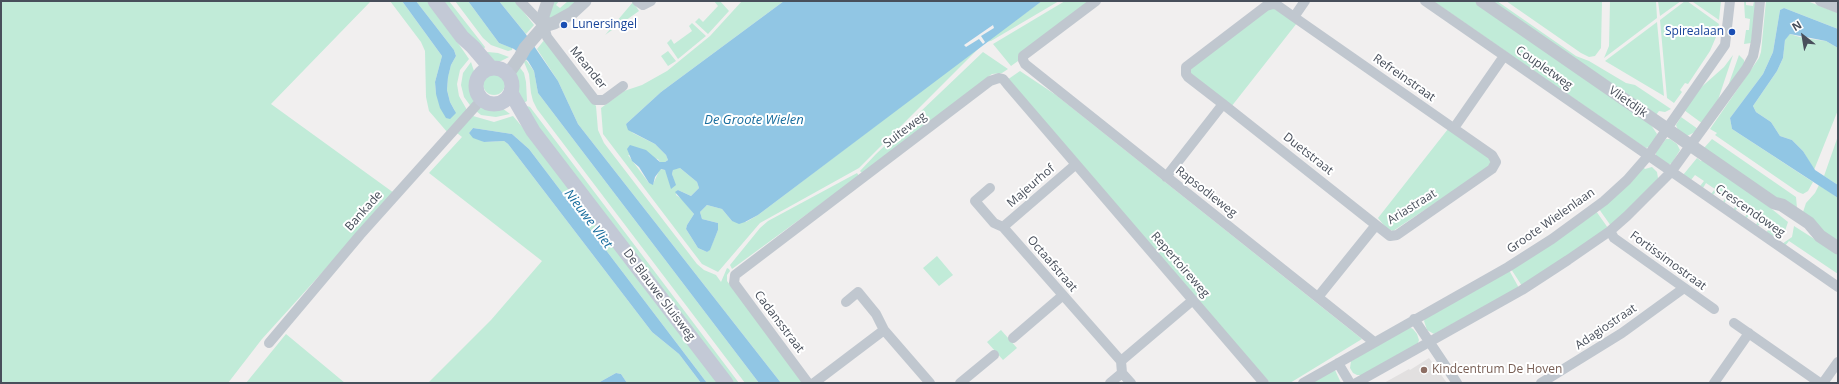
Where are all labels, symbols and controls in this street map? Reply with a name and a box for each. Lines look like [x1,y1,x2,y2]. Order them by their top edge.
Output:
north arrow [1783,16,1823,56]
text: N [1789,17,1804,34]
place label: Lunersingel [572,18,637,32]
marker: Lunersingel [559,20,569,30]
place label: Spirealaan [1665,25,1724,39]
marker: Spirealaan [1727,27,1737,37]
street label: Coupletweg [1513,43,1575,93]
street label: Meander [567,44,609,92]
street label: Refreinstraat [1370,51,1438,105]
street label: Vlietdijk [1606,84,1650,120]
street label: Suiteweg [880,109,930,151]
water label: De Groote Wielen [704,112,804,128]
street label: Duetstraat [1280,130,1336,178]
street label: Majeurhof [1004,162,1058,210]
street label: Rapsodieweg [1172,164,1240,220]
street label: Crescendoweg [1712,182,1788,240]
street label: Groote Wielenlaan [1504,185,1598,257]
water label: Nieuwe Vliet [561,186,615,252]
street label: Ariastraat [1385,186,1439,228]
street label: Bankade [342,188,386,234]
street label: Fortissimostraat [1627,228,1709,294]
street label: Repertoireweg [1148,229,1212,301]
street label: Octaafstraat [1024,233,1080,295]
street label: De Blauwe Sluisweg [620,246,698,344]
street label: Cadansstraat [751,288,807,356]
street label: Adagiostraat [1573,301,1639,353]
place label: Kindcentrum De Hoven [1432,363,1562,377]
marker: Kindcentrum De Hoven [1419,365,1429,375]

